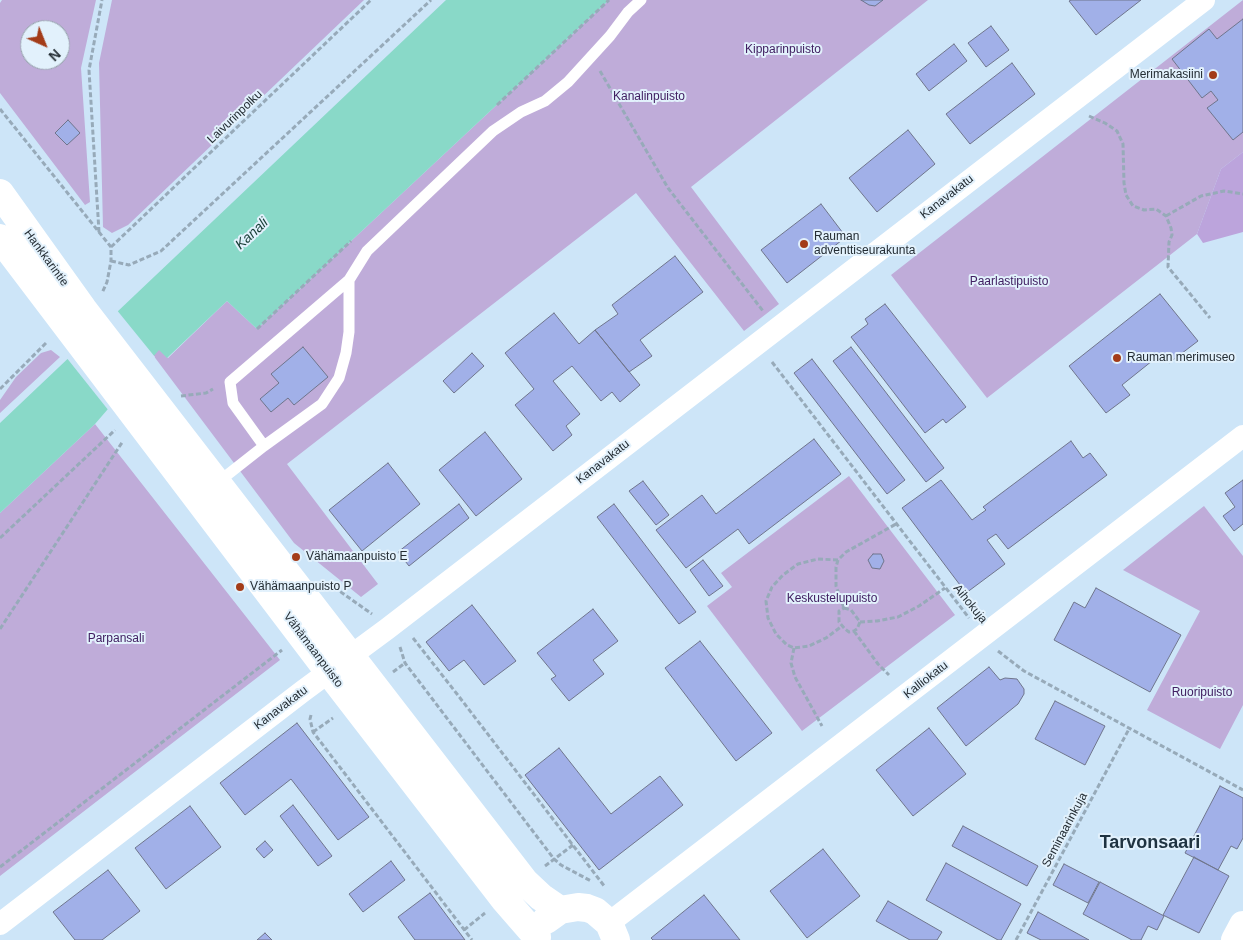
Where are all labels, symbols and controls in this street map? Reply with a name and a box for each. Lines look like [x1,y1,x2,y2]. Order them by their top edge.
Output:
north arrow [20,20,70,70]
park label: Kipparinpuisto [745,43,821,57]
text: N [46,46,64,64]
place label: Merimakasiini [1130,68,1203,82]
marker: Merimakasiini [1207,69,1219,81]
street label: Laivurinpolku [205,87,265,147]
park label: Kanalinpuisto [613,90,685,104]
street label: Kanavakatu [918,172,976,222]
water label: Kanali [232,215,272,253]
street label: Hankkarintie [21,227,71,289]
place label: Rauman adventtiseurakunta [814,230,915,258]
marker: Rauman adventtiseurakunta [798,238,810,250]
park label: Paarlastipuisto [970,275,1048,289]
place label: Rauman merimuseo [1127,351,1235,365]
marker: Rauman merimuseo [1111,352,1123,364]
street label: Kanavakatu [574,437,632,487]
place label: Vähämaanpuisto E [306,550,407,564]
marker: Vähämaanpuisto E [290,551,302,563]
place label: Vähämaanpuisto P [250,580,351,594]
marker: Vähämaanpuisto P [234,581,246,593]
street label: Aihokuja [950,582,990,626]
park label: Keskustelupuisto [787,592,877,606]
street label: Vähämaanpuisto [280,610,346,690]
park label: Parpansali [88,632,144,646]
street label: Kalliokatu [901,658,951,702]
street label: Kanavakatu [251,683,311,733]
park label: Ruoripuisto [1172,686,1232,700]
street label: Seminaarinkuja [1039,790,1091,870]
district label: Tarvonsaari [1100,832,1200,854]

